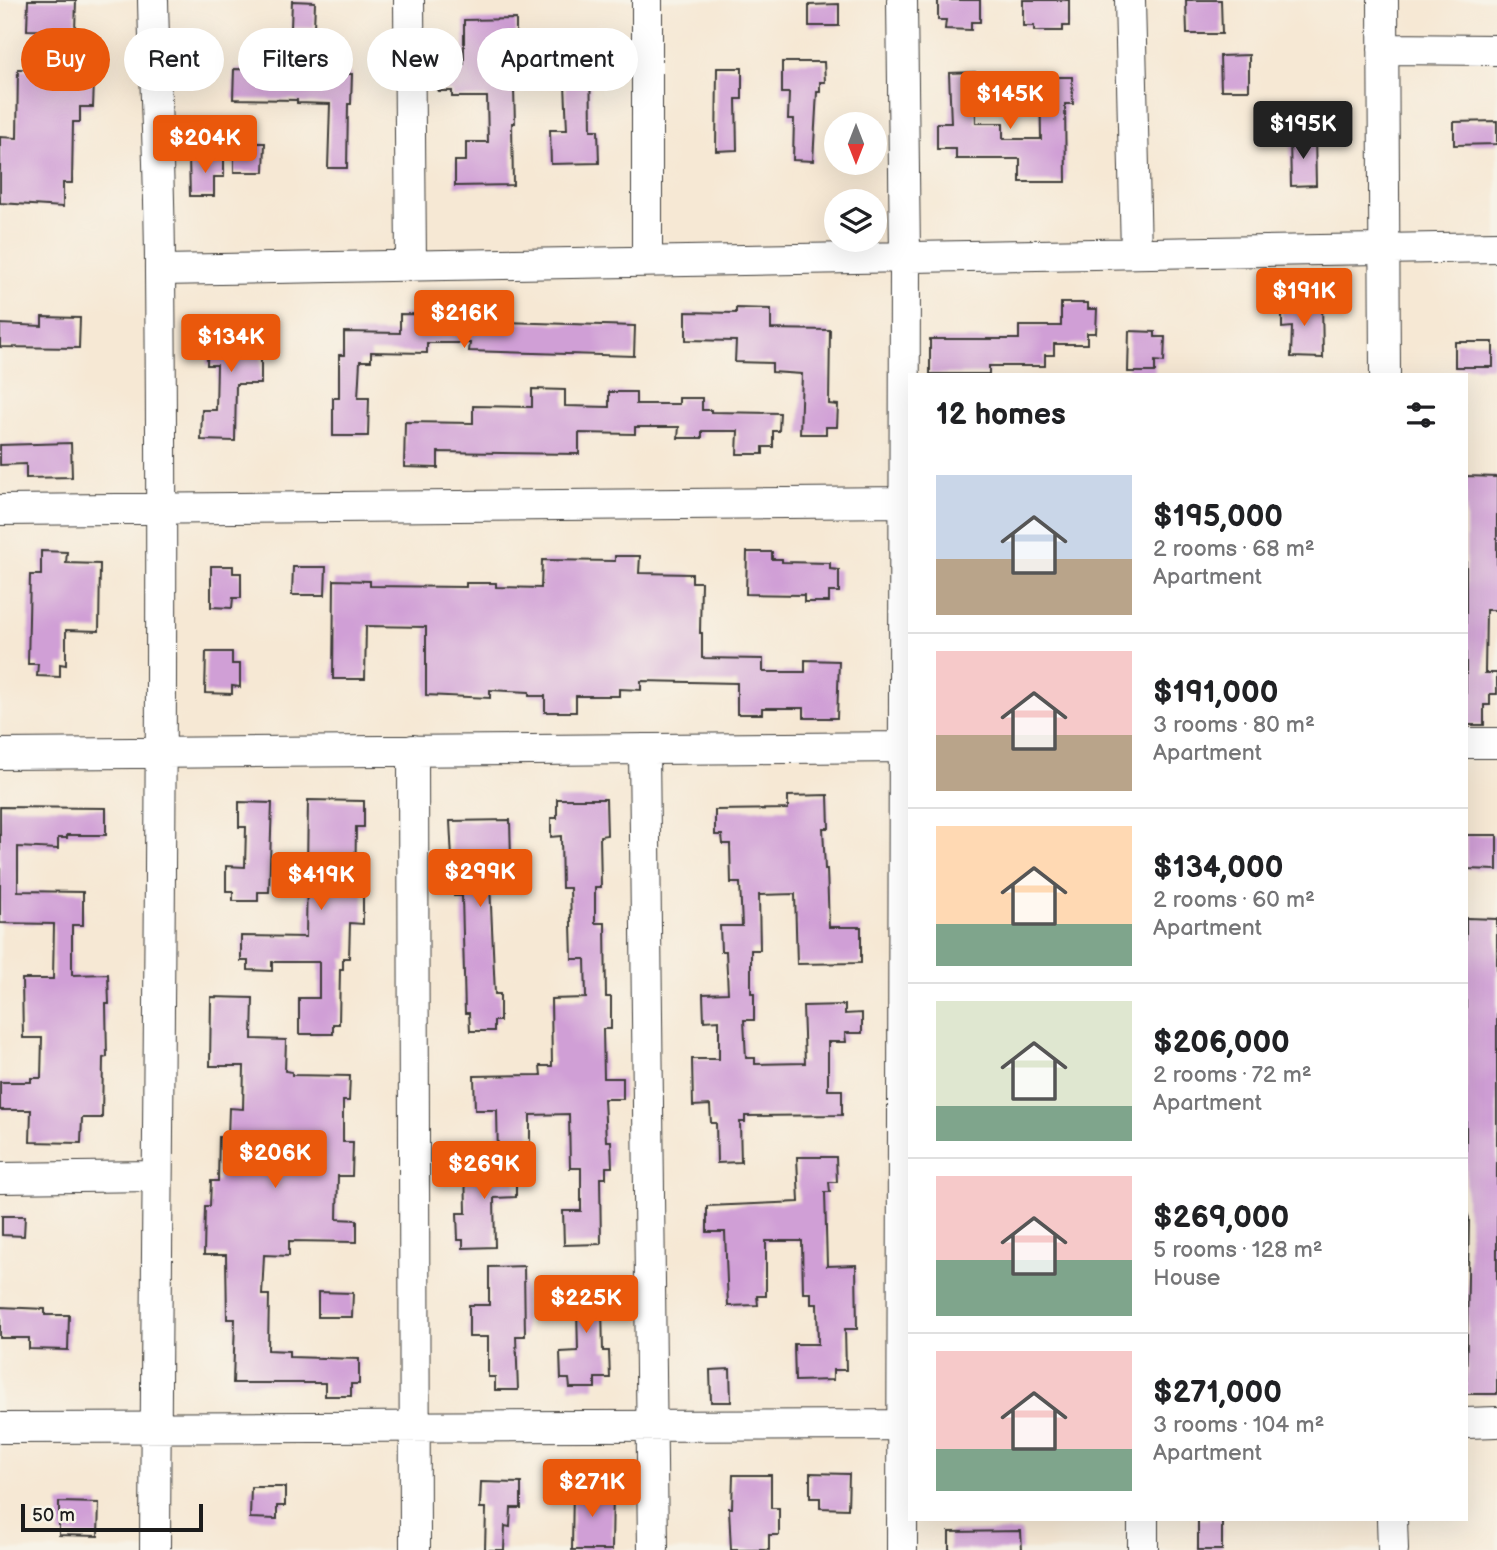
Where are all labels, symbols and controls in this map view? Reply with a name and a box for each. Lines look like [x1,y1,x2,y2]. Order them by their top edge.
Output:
chip: Buy [21,28,110,91]
chip: Rent [124,28,224,91]
chip: Filters [238,28,353,91]
chip: New [367,28,463,91]
chip: Apartment [477,28,638,91]
pin: $145K [961,72,1059,131]
text: $145K [976,80,1044,108]
pin: $195K [1254,102,1352,161]
text: $195K [1269,110,1337,138]
north arrow [824,112,887,175]
map controls [824,112,887,252]
pin: $204K [156,116,254,175]
text: $204K [169,124,241,152]
button: layers [824,189,887,252]
pin: $191K [1255,268,1353,328]
text: $191K [1272,277,1336,305]
pin: $216K [415,290,513,350]
text: $216K [430,299,498,327]
pin: $134K [182,314,280,374]
text: $134K [197,323,265,351]
icon: filters [1402,396,1440,434]
text: 12 homes [936,397,1066,433]
text: $195,000 [1153,499,1283,535]
icon: home [992,503,1076,587]
text: 2 rooms · 68 m² [1153,535,1315,563]
text: Apartment [1153,563,1262,591]
text: $191,000 [1153,675,1278,711]
icon: home [992,679,1076,763]
text: 3 rooms · 80 m² [1153,711,1315,739]
text: Apartment [1153,739,1262,767]
pin: $299K [431,850,529,909]
text: $134,000 [1153,850,1283,886]
pin: $419K [272,852,370,912]
icon: home [992,854,1076,938]
text: $299K [444,858,516,886]
text: $419K [287,861,355,889]
text: 2 rooms · 60 m² [1153,886,1315,914]
text: Apartment [1153,914,1262,942]
text: $206,000 [1153,1025,1290,1061]
icon: home [992,1029,1076,1113]
text: 2 rooms · 72 m² [1153,1061,1312,1089]
text: Apartment [1153,1089,1262,1117]
pin: $206K [226,1130,324,1190]
text: $206K [239,1139,311,1167]
pin: $269K [435,1142,533,1201]
text: $269K [448,1150,520,1178]
text: $269,000 [1153,1200,1289,1236]
icon: home [992,1204,1076,1288]
text: 5 rooms · 128 m² [1153,1236,1323,1264]
text: House [1153,1264,1220,1292]
pin: $225K [537,1276,635,1335]
text: $225K [550,1284,622,1312]
text: $271,000 [1153,1375,1282,1411]
icon: home [992,1379,1076,1463]
text: 3 rooms · 104 m² [1153,1411,1324,1439]
text: Apartment [1153,1439,1262,1467]
pin: $271K [543,1460,641,1519]
text: $271K [559,1468,625,1496]
scale bar [21,1501,203,1533]
text: 50 m [32,1504,75,1527]

